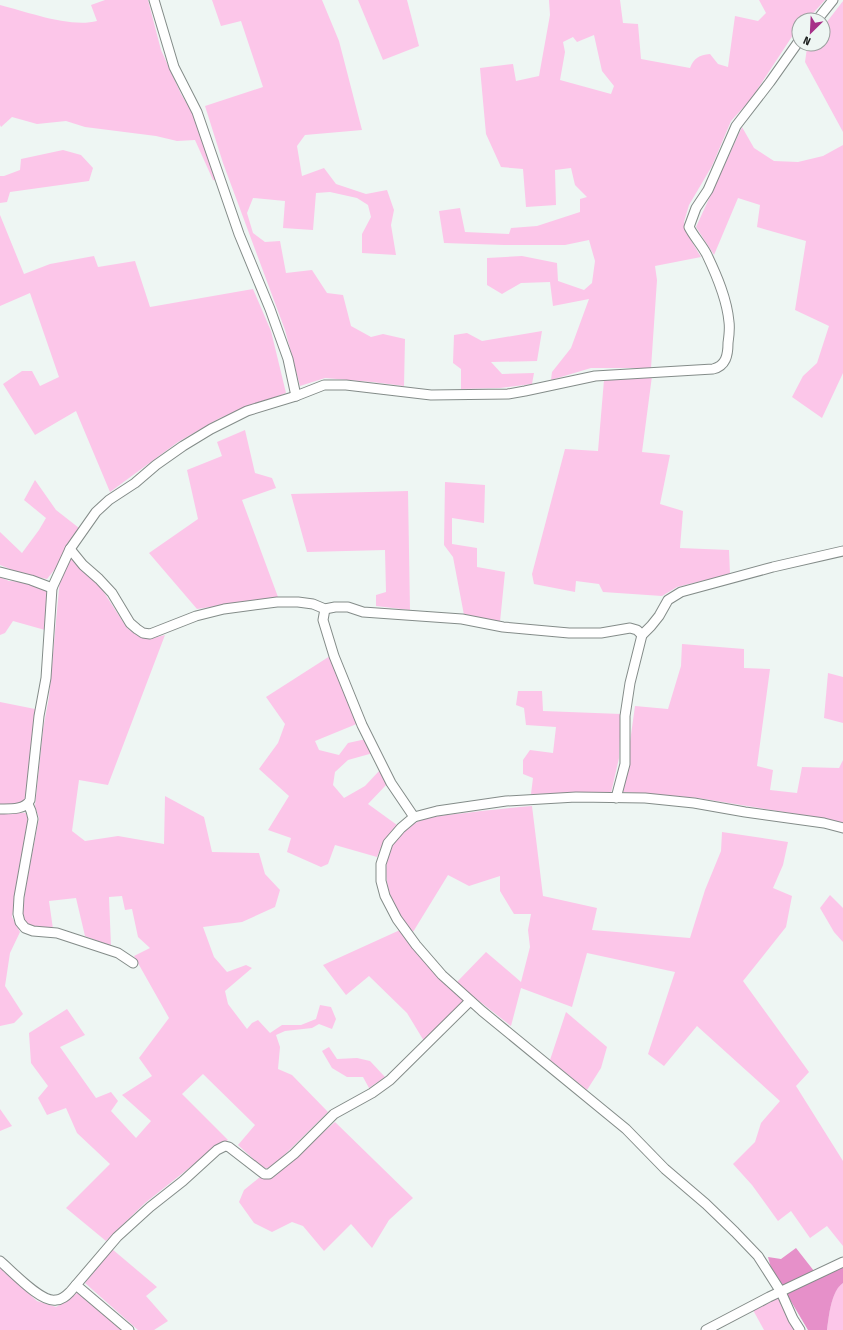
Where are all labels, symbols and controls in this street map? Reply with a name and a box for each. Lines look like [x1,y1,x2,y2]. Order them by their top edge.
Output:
north arrow [791,12,831,52]
text: N [801,33,813,48]

